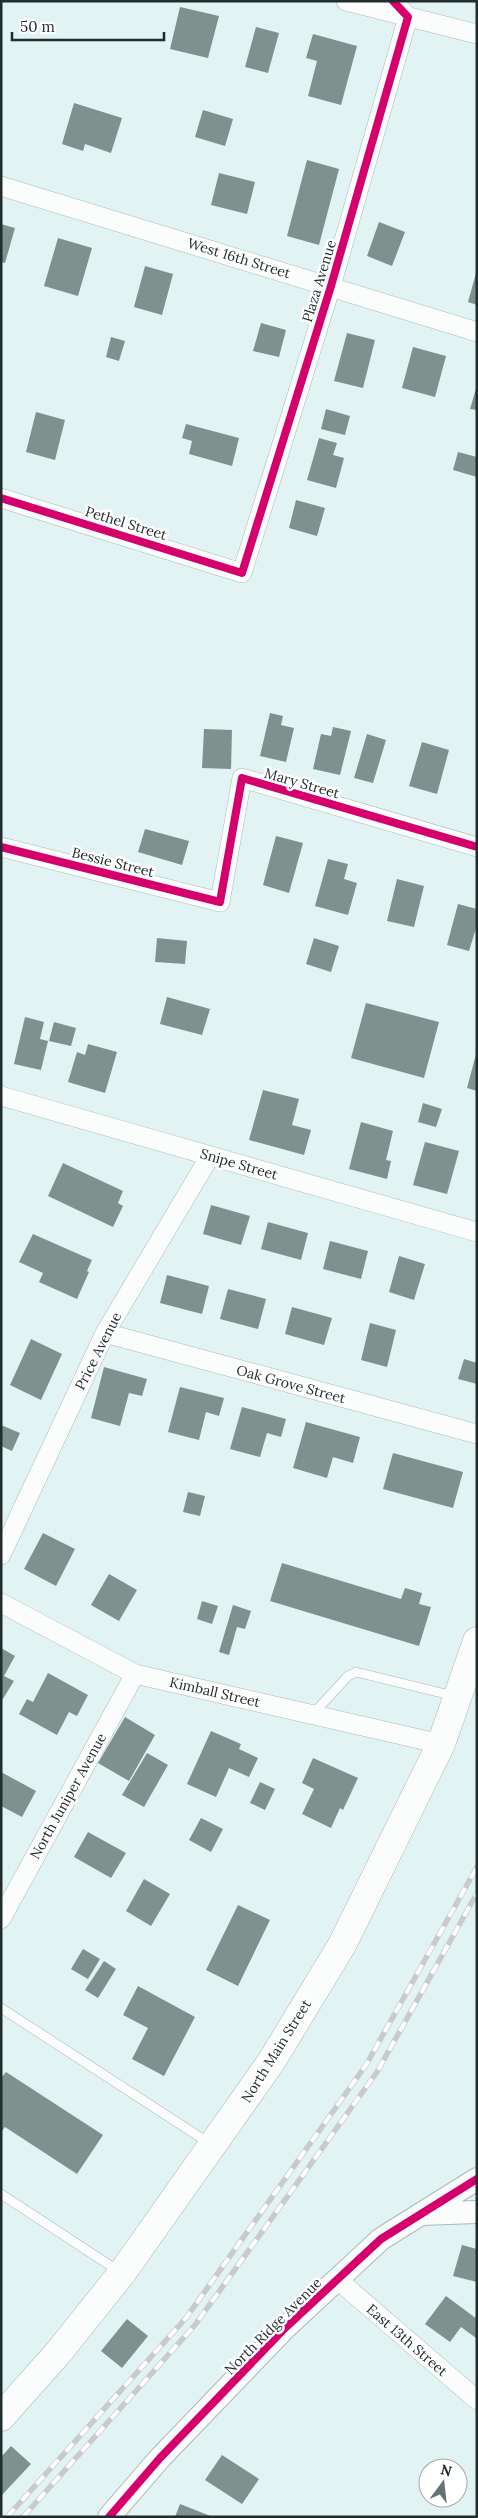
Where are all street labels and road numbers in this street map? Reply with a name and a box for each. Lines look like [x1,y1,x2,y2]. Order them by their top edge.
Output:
street label: West 16th Street [185,234,293,282]
street label: Plaza Avenue [298,237,340,324]
street label: Pethel Street [83,502,170,544]
street label: Mary Street [262,764,342,802]
street label: Bessie Street [70,843,157,881]
street label: Snipe Street [198,1144,280,1184]
street label: Price Avenue [71,1309,125,1393]
street label: Oak Grove Street [234,1361,348,1407]
street label: Kimball Street [168,1673,263,1711]
street label: North Juniper Avenue [26,1729,110,1862]
street label: North Main Street [237,1996,315,2106]
street label: North Ridge Avenue [221,2273,326,2378]
street label: East 13th Street [363,2300,452,2380]

